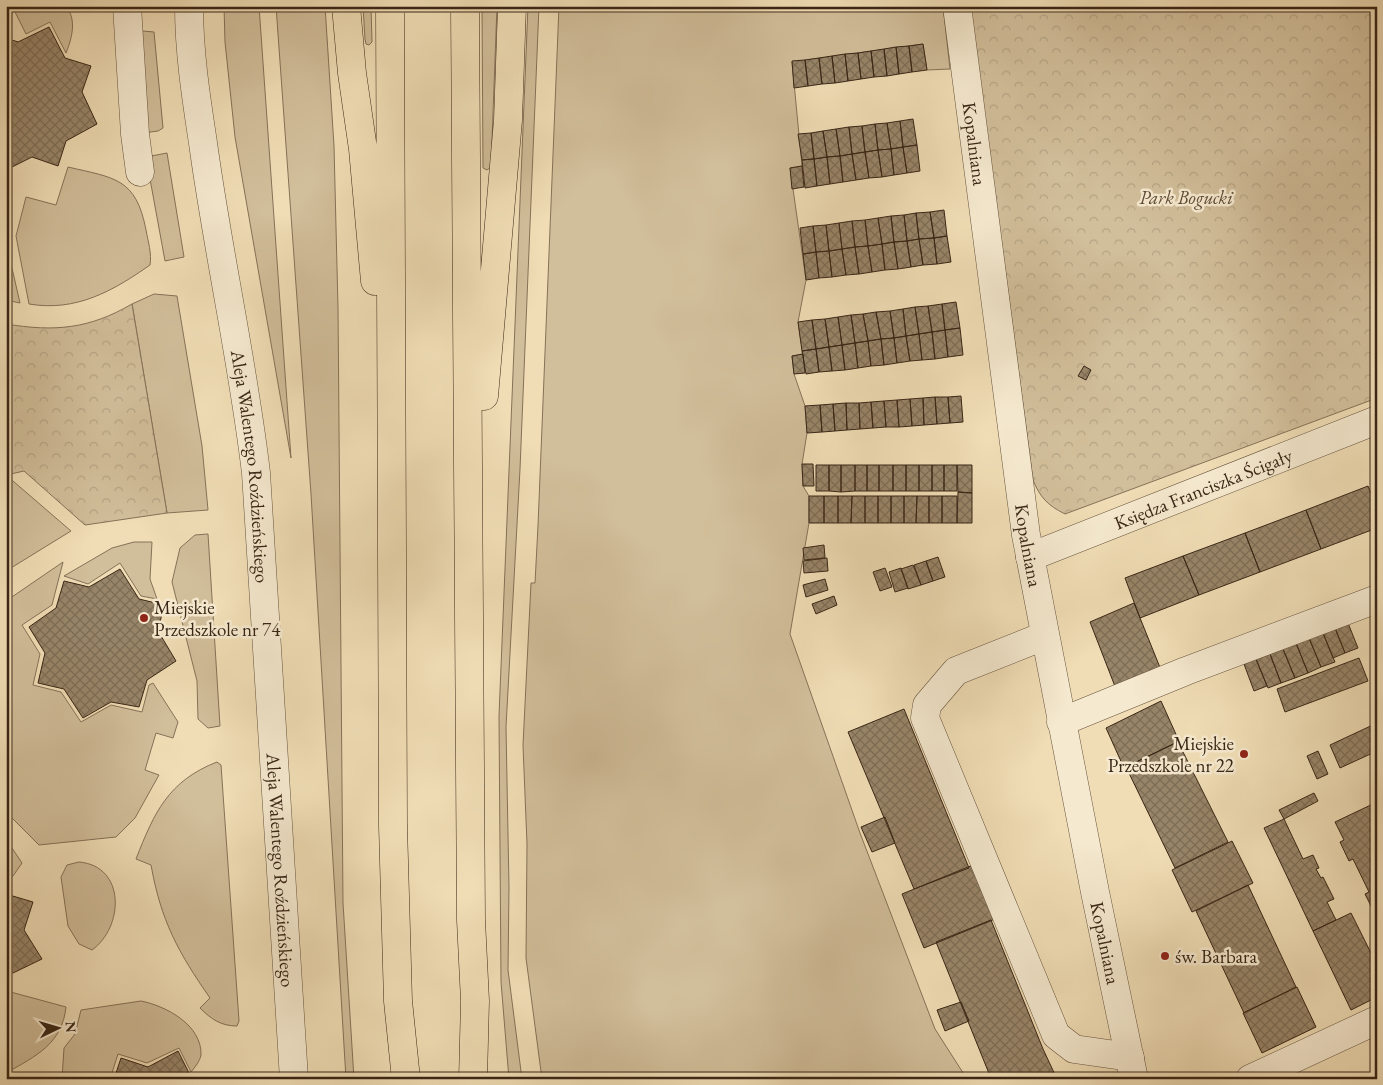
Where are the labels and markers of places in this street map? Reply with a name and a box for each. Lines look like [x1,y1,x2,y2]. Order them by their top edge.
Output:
place label: Miejskie Przedszkole nr 74 [154,595,281,642]
marker: Miejskie Przedszkole nr 74 [138,612,150,624]
place label: Miejskie Przedszkole nr 22 [1108,731,1234,778]
marker: Miejskie Przedszkole nr 22 [1238,748,1250,760]
place label: św. Barbara [1175,944,1257,969]
marker: św. Barbara [1159,950,1171,962]

